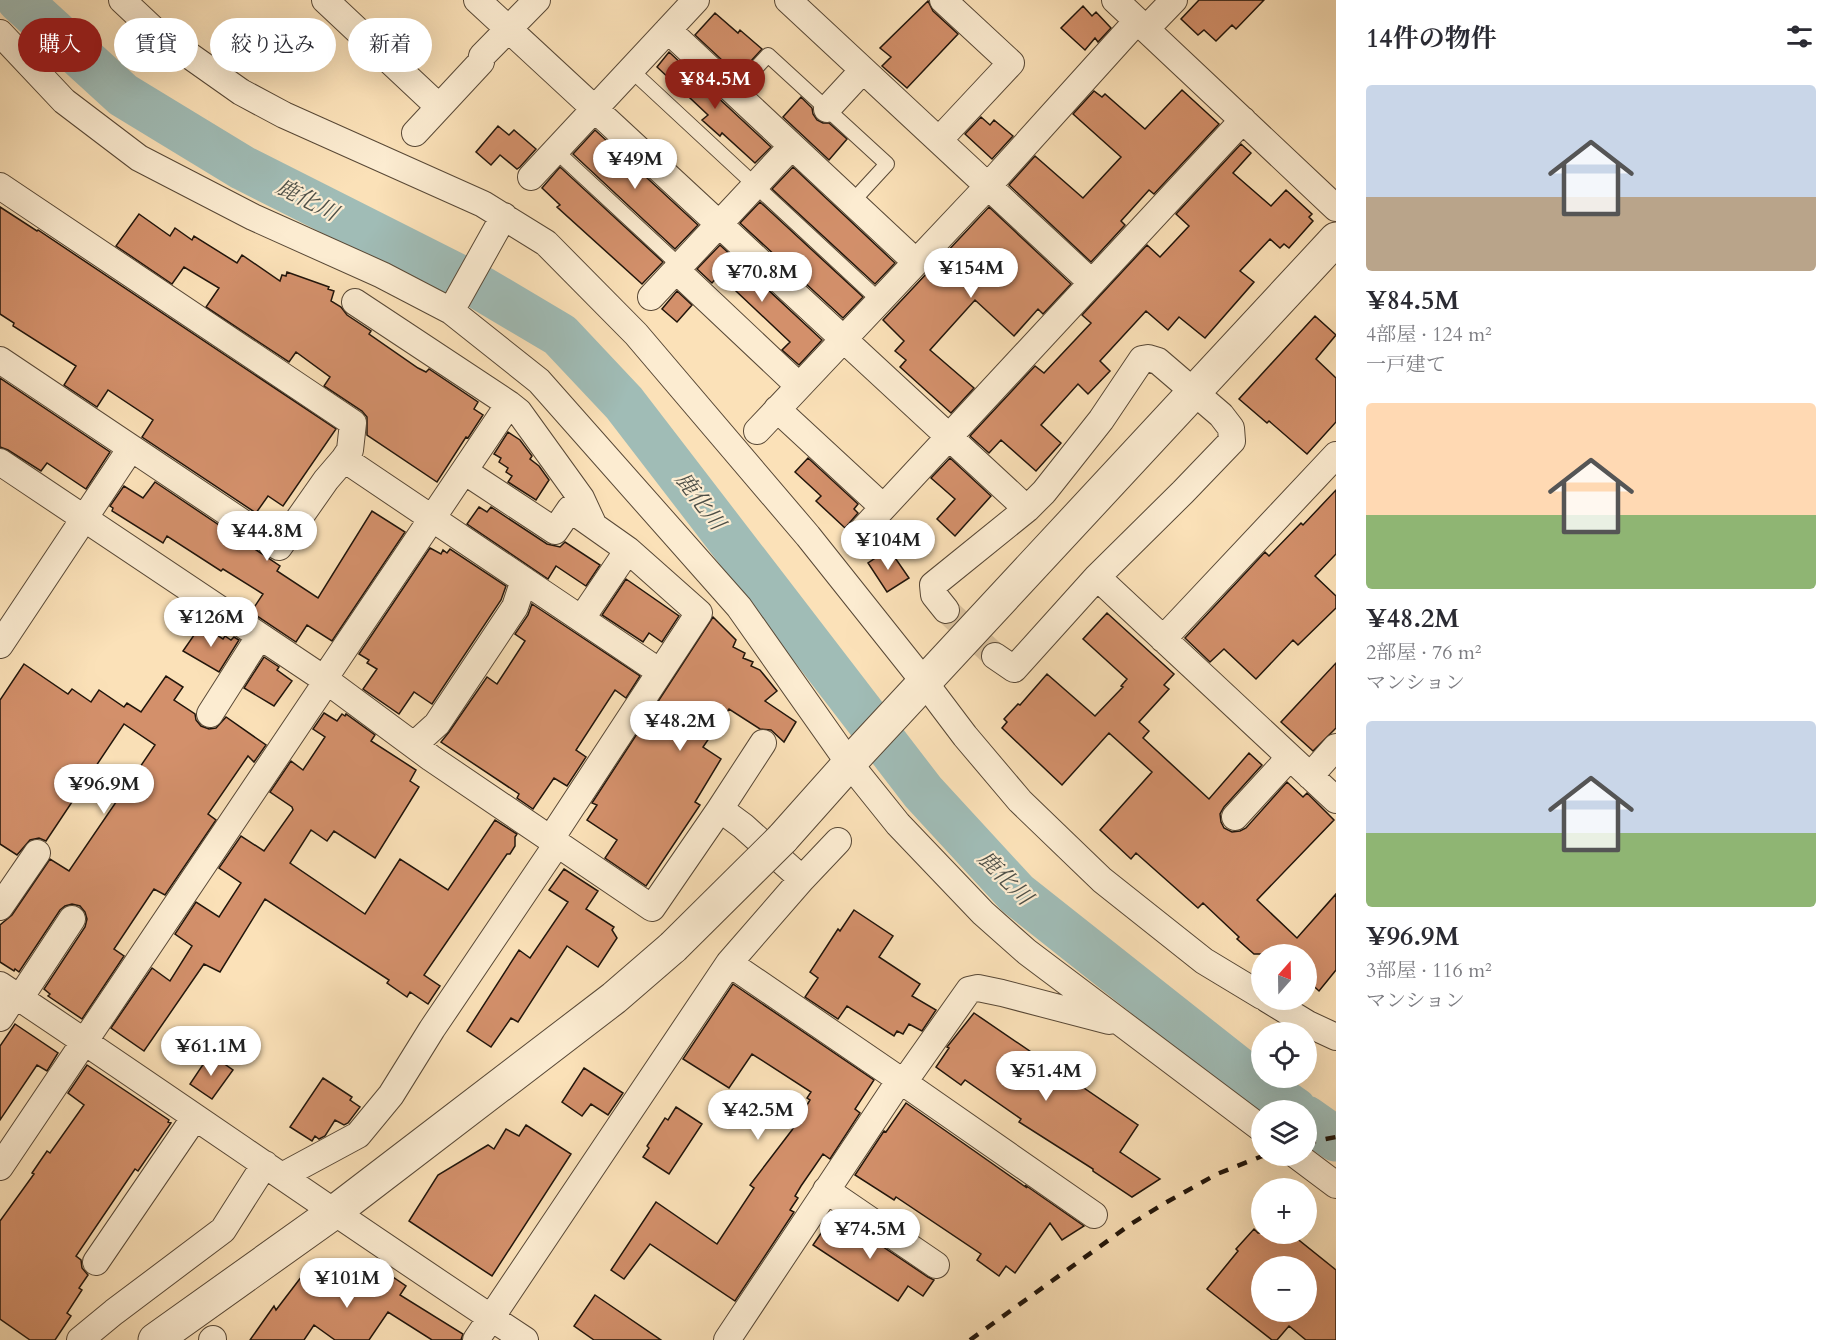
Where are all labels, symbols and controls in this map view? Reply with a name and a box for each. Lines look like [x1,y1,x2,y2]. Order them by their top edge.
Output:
chip: 購入 [18,18,102,72]
chip: 賃貸 [114,18,198,72]
chip: 絞り込み [210,18,336,72]
chip: 新着 [348,18,432,72]
icon: filters [1783,20,1816,53]
text: 14件の物件 [1366,21,1497,56]
pin: ¥84.5M [666,59,764,110]
text: ¥84.5M [679,65,751,92]
icon: home [1537,124,1645,232]
pin: ¥49M [599,139,671,190]
text: ¥49M [607,145,663,172]
water label: 鹿化川 [271,172,345,229]
pin: ¥154M [929,248,1013,299]
pin: ¥70.8M [713,252,811,303]
text: ¥154M [938,254,1004,281]
text: ¥70.8M [726,258,798,285]
text: ¥84.5M [1366,283,1459,318]
text: 4部屋 · 124 m² [1366,321,1492,348]
text: 一戸建て [1366,351,1446,378]
icon: home [1537,442,1645,550]
water label: 鹿化川 [668,466,733,538]
pin: ¥44.8M [218,511,316,562]
text: ¥44.8M [231,517,303,544]
pin: ¥104M [846,520,930,571]
text: ¥104M [855,526,921,553]
pin: ¥126M [169,597,253,648]
text: ¥48.2M [1366,601,1459,636]
text: ¥126M [178,603,244,630]
text: 2部屋 · 76 m² [1366,639,1482,666]
text: マンション [1366,669,1465,696]
pin: ¥48.2M [631,701,729,752]
text: ¥48.2M [644,707,716,734]
icon: home [1537,760,1645,868]
pin: ¥96.9M [55,764,153,815]
text: ¥96.9M [68,770,140,797]
water label: 鹿化川 [971,844,1040,913]
text: ¥96.9M [1366,919,1459,954]
north arrow [1251,944,1317,1010]
map controls [1251,944,1317,1322]
text: 3部屋 · 116 m² [1366,957,1492,984]
text: マンション [1366,987,1465,1014]
button: locate [1251,1022,1317,1088]
pin: ¥61.1M [162,1026,260,1077]
text: ¥61.1M [175,1032,247,1059]
pin: ¥51.4M [997,1051,1095,1102]
text: ¥51.4M [1010,1057,1082,1084]
pin: ¥42.5M [709,1090,807,1141]
text: ¥42.5M [722,1096,794,1123]
button: layers [1251,1100,1317,1166]
button: + [1251,1178,1317,1244]
pin: ¥74.5M [821,1209,919,1260]
text: ¥74.5M [834,1215,906,1242]
button: − [1251,1256,1317,1322]
pin: ¥101M [305,1258,389,1309]
text: ¥101M [314,1264,380,1291]

